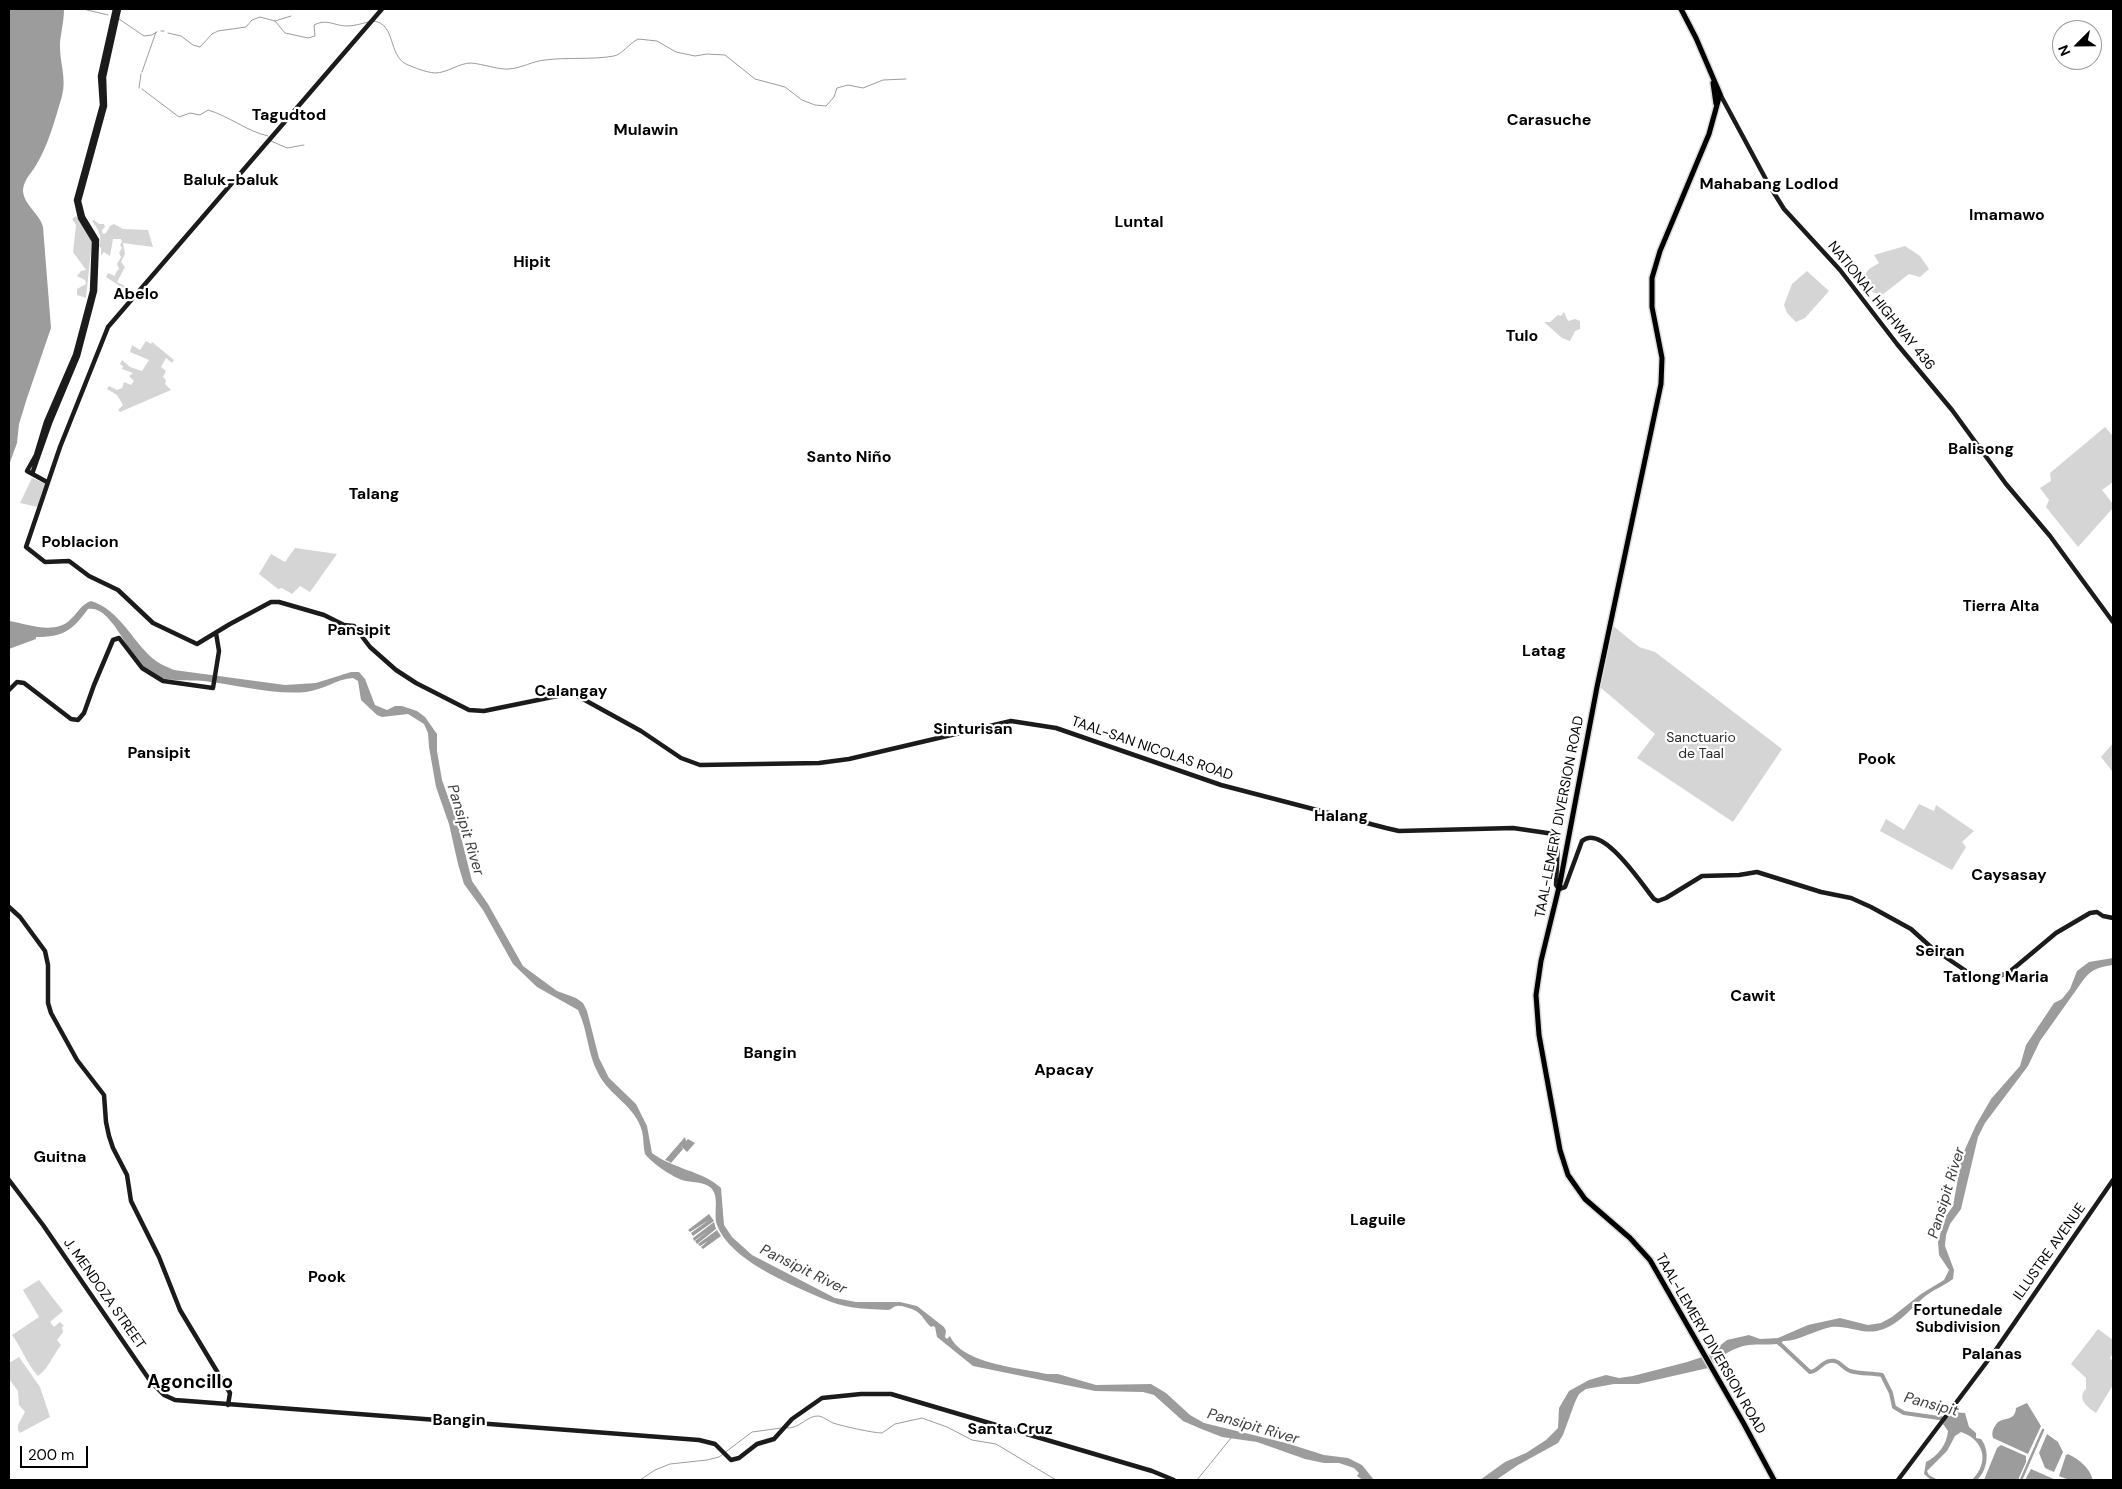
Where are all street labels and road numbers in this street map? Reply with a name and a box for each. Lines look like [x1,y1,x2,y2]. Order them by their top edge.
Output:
street label: NATIONAL HIGHWAY 436 [1824,238,1938,374]
street label: TAAL-SAN NICOLAS ROAD [1069,713,1235,785]
street label: TAAL-LEMERY DIVERSION ROAD [1532,715,1588,919]
street label: ILLUSTRE AVENUE [2010,1200,2090,1304]
street label: J. MENDOZA STREET [59,1235,149,1353]
street label: TAAL-LEMERY DIVERSION ROAD [1651,1251,1769,1437]

